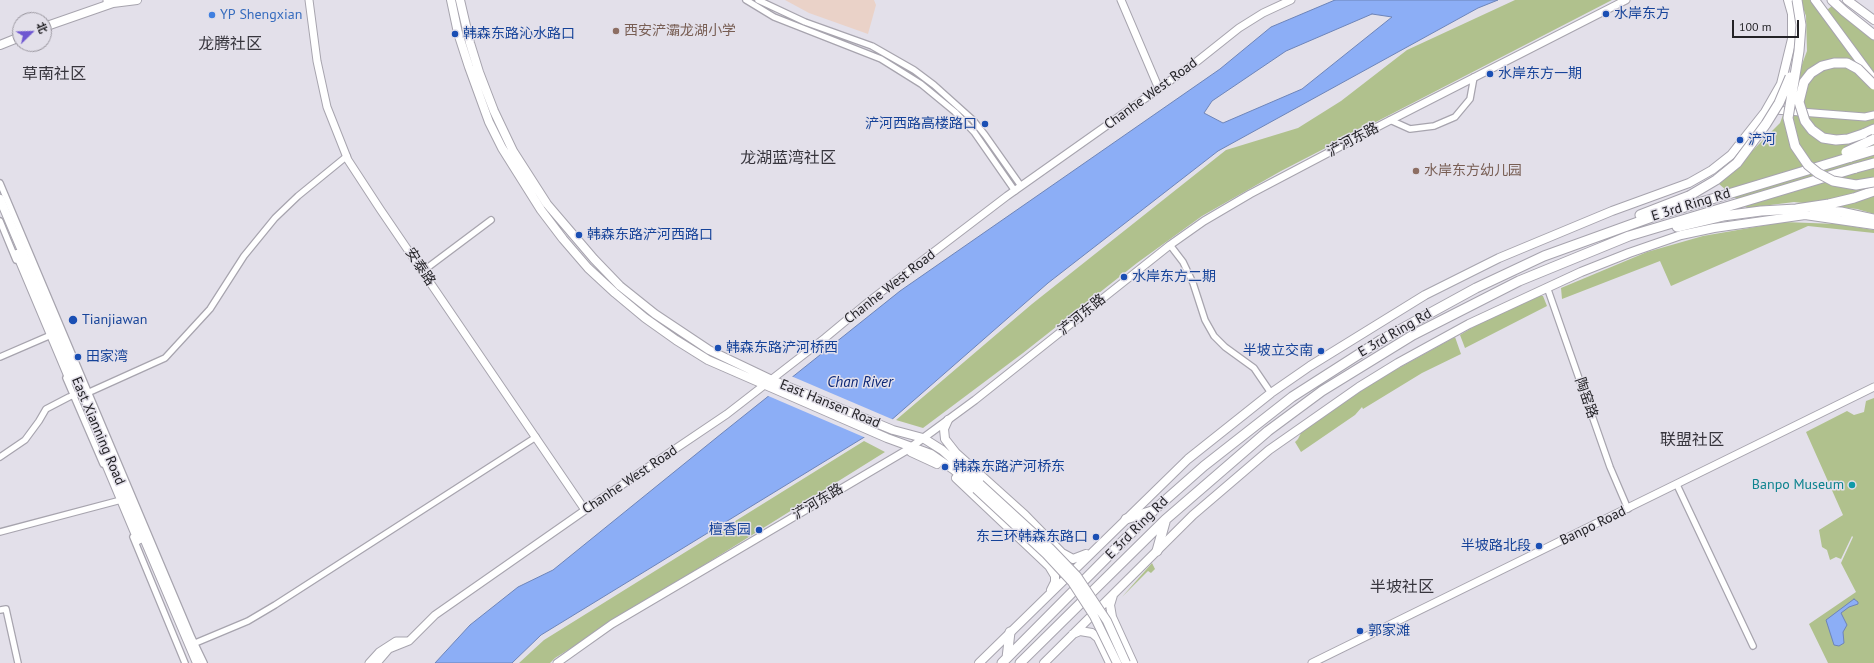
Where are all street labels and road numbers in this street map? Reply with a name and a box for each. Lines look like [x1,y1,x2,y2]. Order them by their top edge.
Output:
street label: Chanhe West Road [1101,55,1201,133]
street label: 浐河东路 [1324,119,1382,161]
street label: E 3rd Ring Rd [1649,185,1733,225]
street label: 安泰路 [401,245,439,289]
street label: Chanhe West Road [841,246,939,328]
street label: 浐河东路 [1055,291,1109,339]
street label: E 3rd Ring Rd [1355,305,1435,361]
street label: East Xianning Road [68,374,128,488]
street label: 陶窑路 [1571,375,1601,421]
street label: East Hansen Road [777,376,883,432]
street label: Chanhe West Road [579,442,681,518]
street label: 浐河东路 [790,480,846,524]
street label: E 3rd Ring Rd [1102,493,1172,563]
street label: Banpo Road [1557,503,1629,549]

